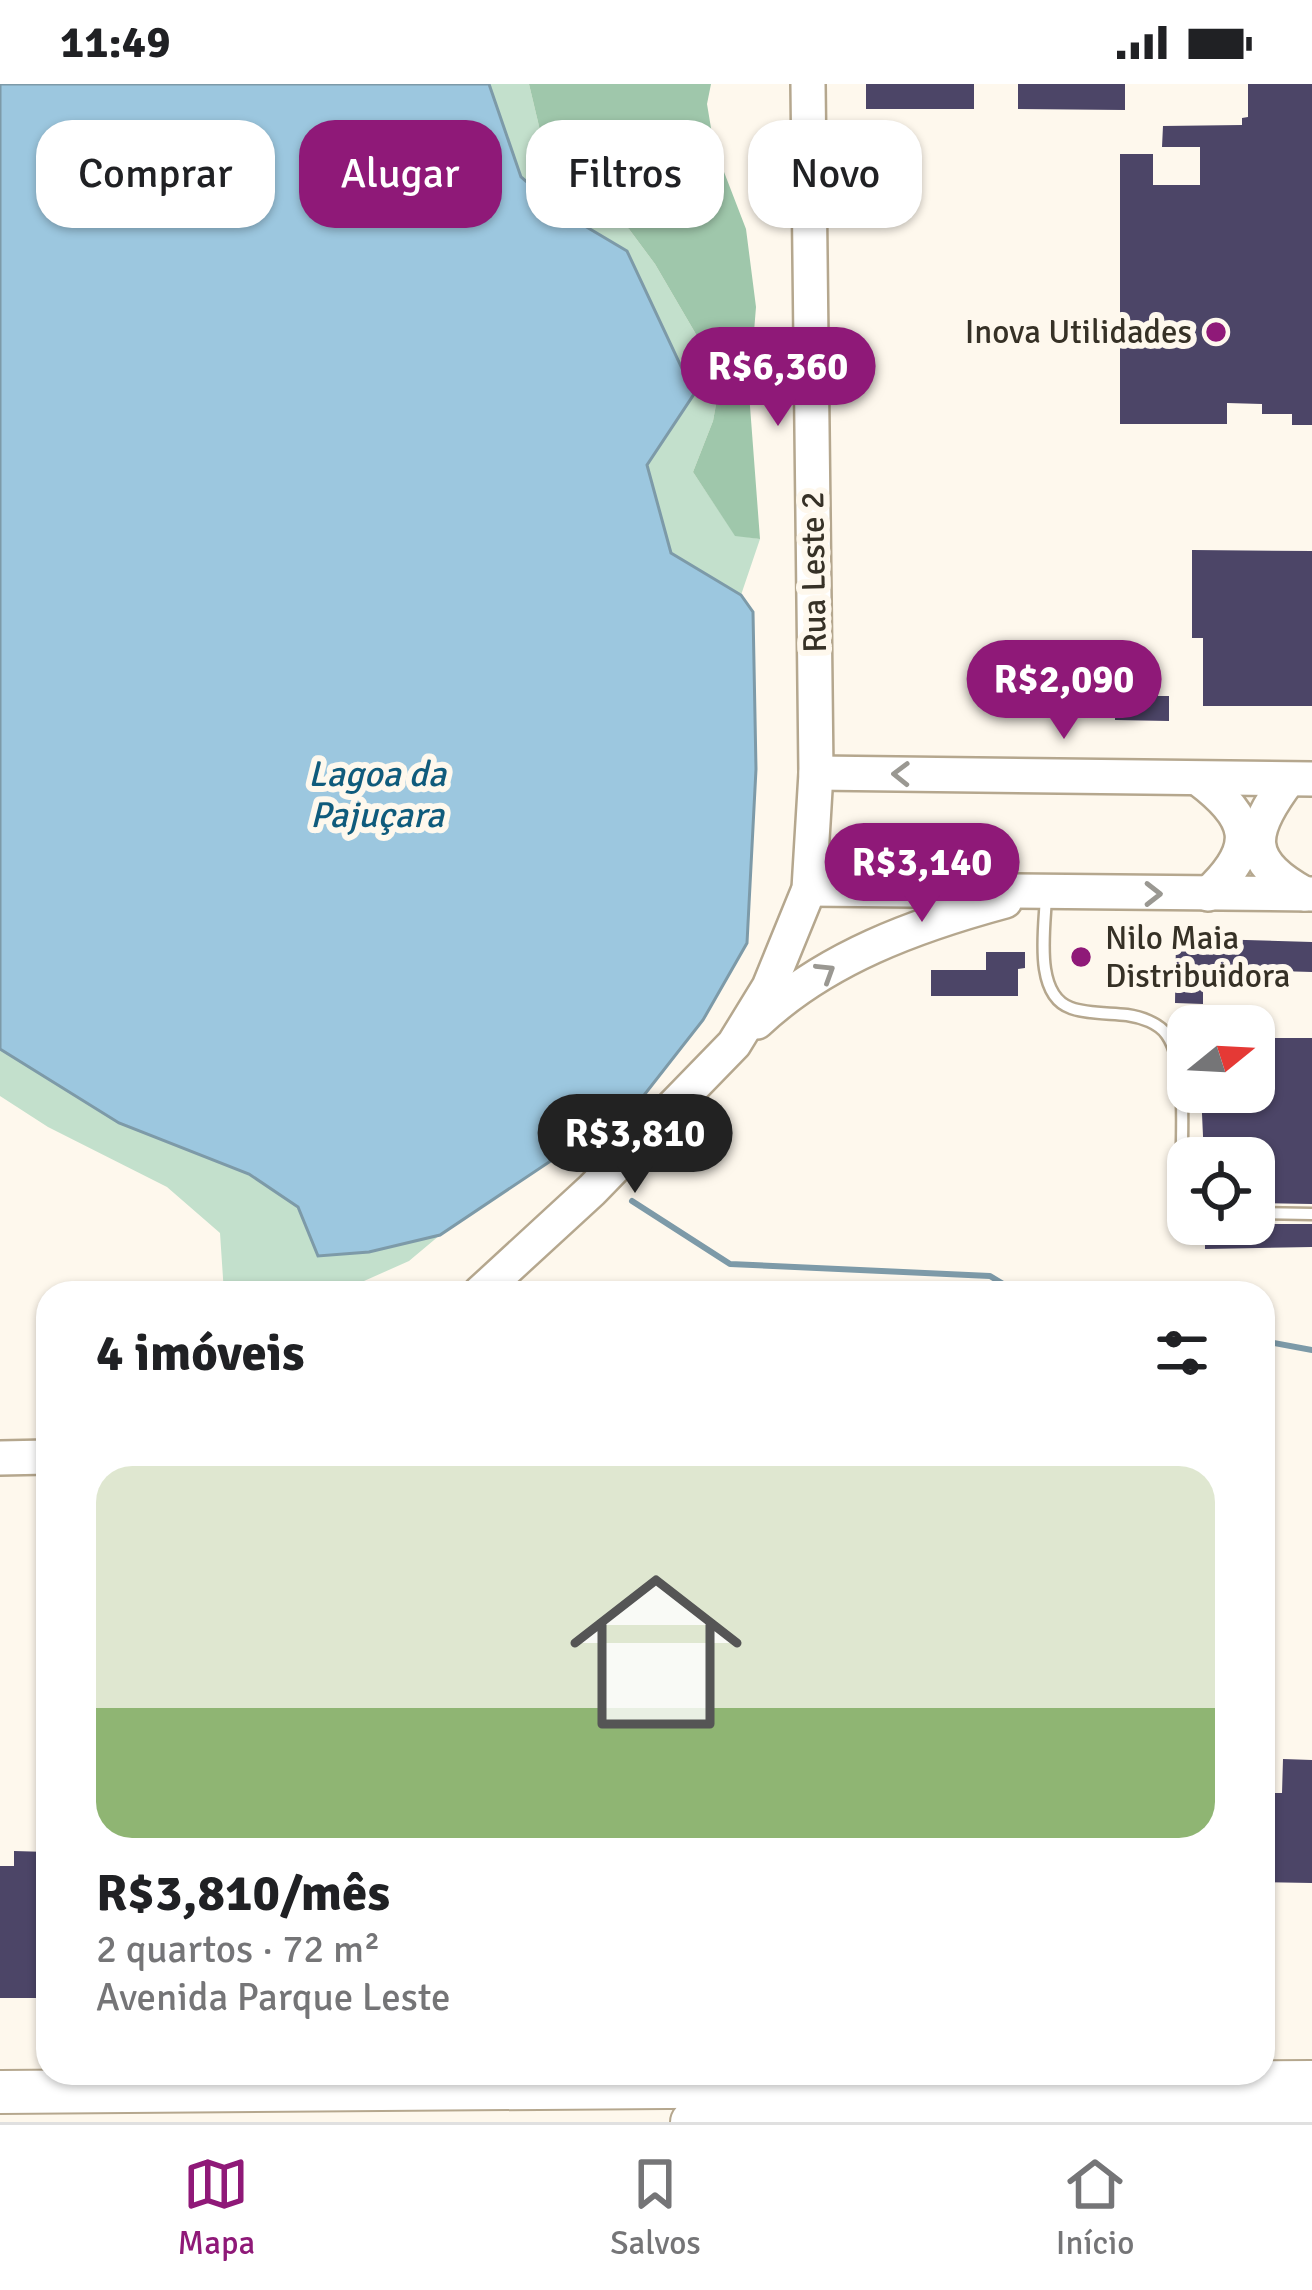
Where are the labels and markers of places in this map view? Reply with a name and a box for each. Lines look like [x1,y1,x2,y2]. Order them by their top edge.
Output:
place label: Inova Utilidades [965,312,1192,353]
marker: Inova Utilidades [1203,319,1229,345]
pin: R$6,360 [667,327,889,429]
pin: R$2,090 [953,640,1175,742]
pin: R$3,140 [811,823,1033,925]
place label: Nilo Maia Distribuidora [1105,918,1291,997]
marker: Nilo Maia Distribuidora [1068,944,1094,970]
pin: R$3,810 [524,1094,746,1196]

